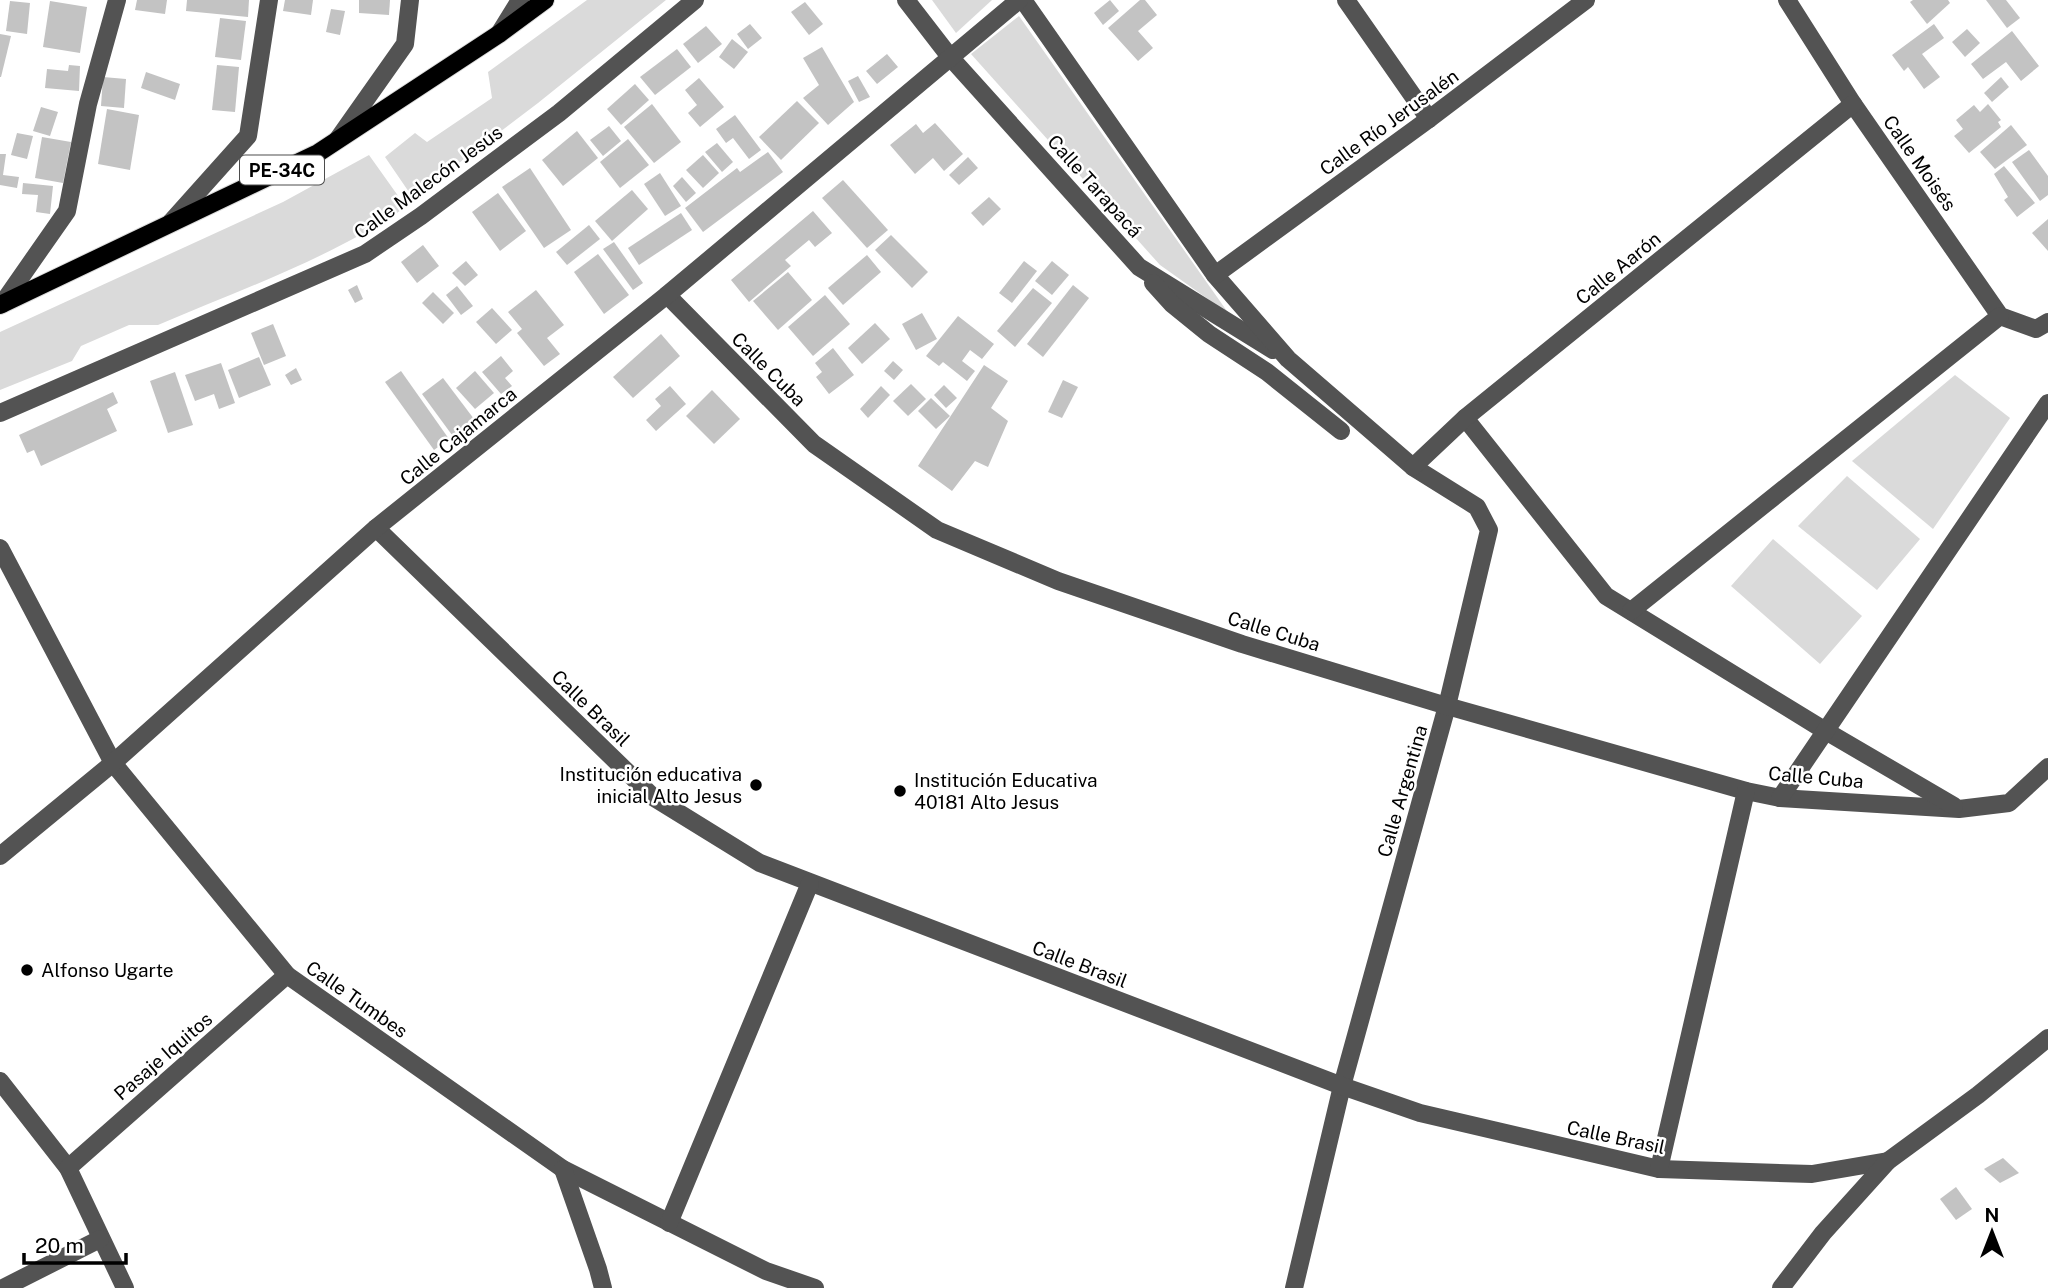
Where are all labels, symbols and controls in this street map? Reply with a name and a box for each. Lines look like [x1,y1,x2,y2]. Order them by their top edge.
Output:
street label: Calle Río Jerusalén [1315,64,1463,180]
street label: Calle Moisés [1879,111,1961,215]
street label: Calle Malecón Jesús [350,121,506,243]
street label: Calle Tarapacá [1043,130,1147,242]
road number: PE-34C [240,155,324,184]
street label: Calle Aarón [1571,227,1665,309]
street label: Calle Cuba [727,327,811,411]
street label: Calle Cajamarca [395,382,521,490]
street label: Calle Cuba [1225,607,1323,655]
street label: Calle Brasil [547,665,635,751]
street label: Calle Argentina [1373,722,1431,860]
street label: Calle Cuba [1768,762,1864,792]
place label: Institución educativa inicial Alto Jesus [560,763,742,807]
place label: Institución Educativa 40181 Alto Jesus [914,769,1098,813]
marker: Institución educativa inicial Alto Jesus [748,777,764,793]
marker: Institución Educativa 40181 Alto Jesus [892,783,908,799]
street label: Calle Brasil [1029,936,1131,992]
street label: Calle Tumbes [302,956,412,1042]
place label: Alfonso Ugarte [41,959,174,981]
marker: Alfonso Ugarte [19,962,35,978]
street label: Pasaje Iquitos [110,1007,216,1105]
street label: Calle Brasil [1565,1116,1667,1158]
north arrow [1957,1197,2027,1267]
text: N [1985,1204,1999,1226]
scale bar [24,1222,126,1266]
text: 20 m [35,1233,84,1258]

